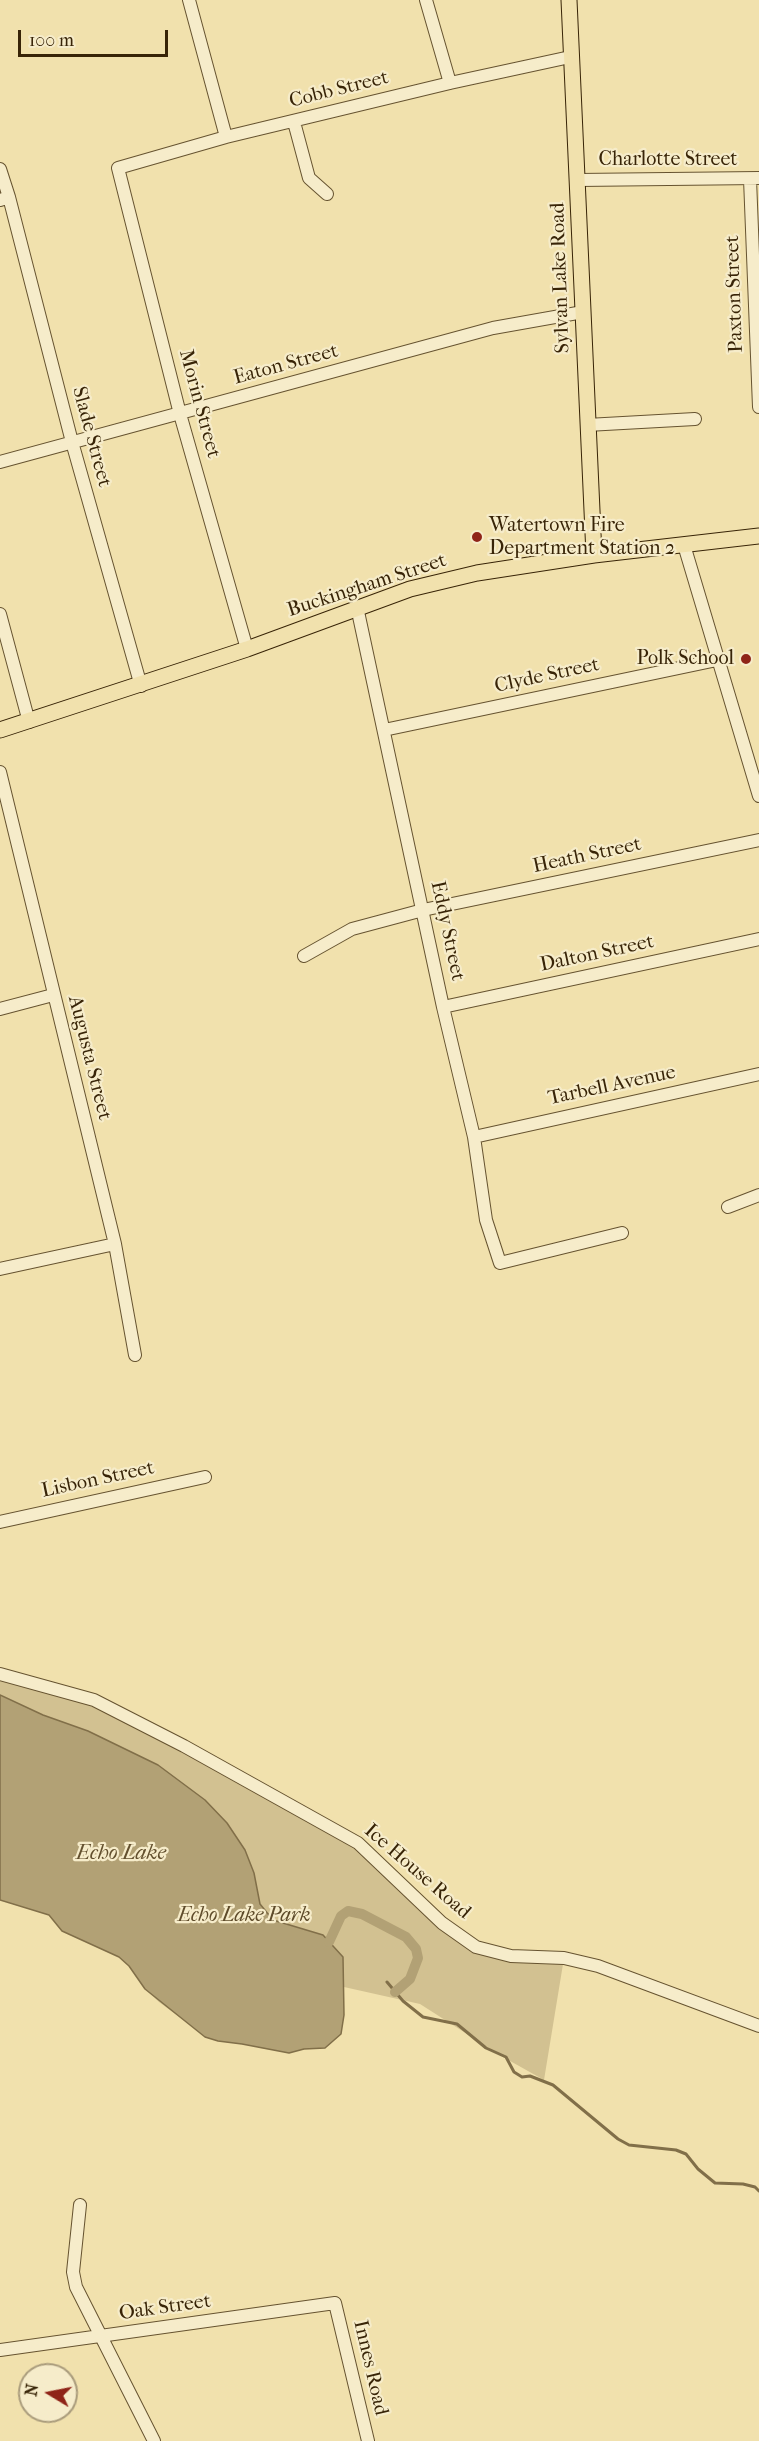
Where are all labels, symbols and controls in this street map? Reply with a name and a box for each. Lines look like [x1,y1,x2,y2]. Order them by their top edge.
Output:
scale bar [21,18,171,56]
text: 100 m [29,30,74,51]
street label: Cobb Street [287,66,391,114]
street label: Charlotte Street [599,148,737,172]
street label: Sylvan Lake Road [546,202,576,354]
street label: Paxton Street [721,235,749,353]
street label: Eaton Street [231,340,341,390]
street label: Morin Street [173,347,225,461]
street label: Slade Street [66,384,116,490]
place label: Watertown Fire Department Station 2 [489,514,675,561]
marker: Watertown Fire Department Station 2 [470,530,484,544]
street label: Buckingham Street [284,549,450,623]
place label: Polk School [636,647,734,671]
marker: Polk School [739,652,753,666]
street label: Clyde Street [492,653,602,699]
street label: Heath Street [531,833,643,879]
street label: Eddy Street [425,879,469,983]
street label: Dalton Street [538,930,656,978]
street label: Augusta Street [62,993,116,1123]
street label: Tarbell Avenue [546,1061,678,1111]
street label: Lisbon Street [40,1456,156,1504]
street label: Ice House Road [359,1819,475,1925]
water label: Echo Lake [76,1841,166,1867]
park label: Echo Lake Park [178,1904,310,1928]
street label: Oak Street [118,2290,212,2326]
street label: Innes Road [347,2318,393,2418]
north arrow [18,2363,78,2423]
text: N [21,2383,42,2398]

